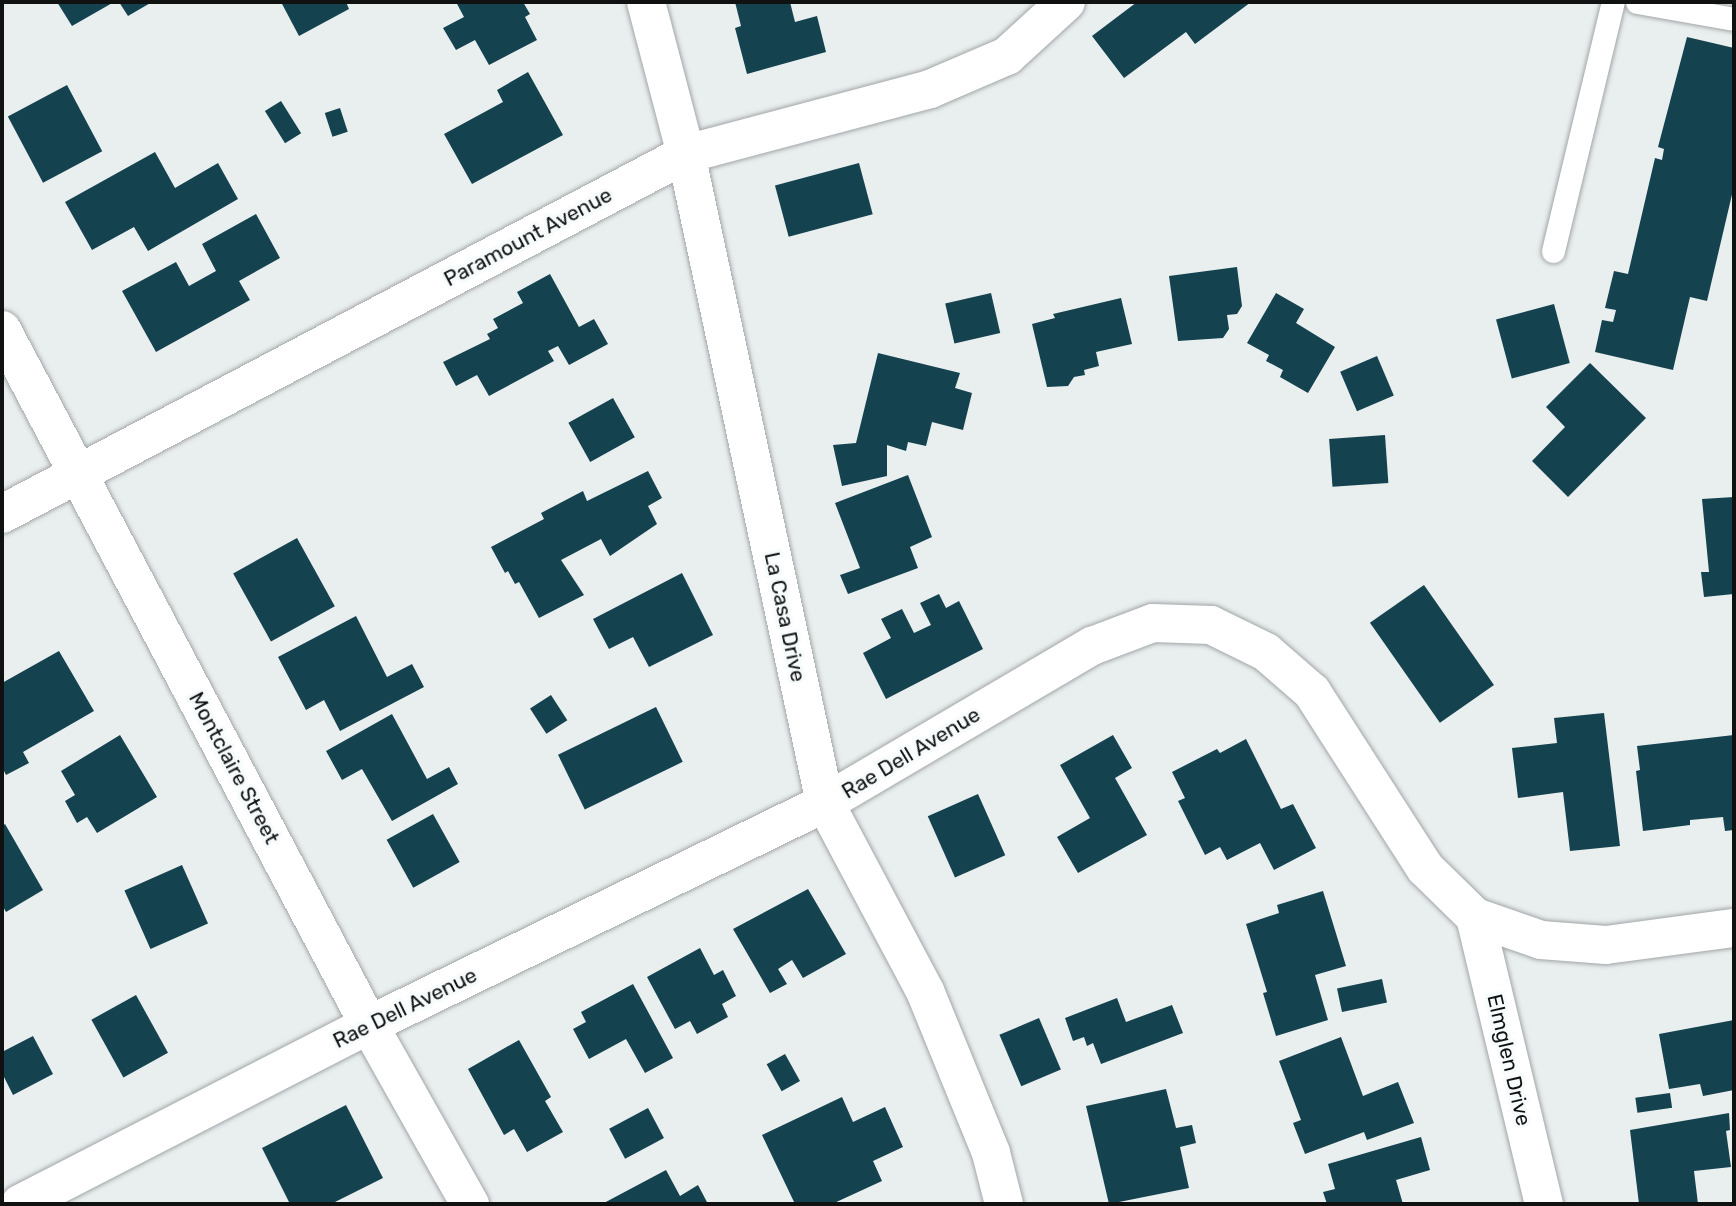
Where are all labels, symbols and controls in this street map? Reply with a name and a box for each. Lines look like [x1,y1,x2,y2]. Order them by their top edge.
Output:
street label: Paramount Avenue [439,182,617,292]
street label: La Casa Drive [759,550,811,684]
street label: Montclaire Street [183,688,285,848]
street label: Rae Dell Avenue [837,702,985,804]
street label: Rae Dell Avenue [329,962,481,1054]
street label: Elmglen Drive [1482,992,1536,1128]

